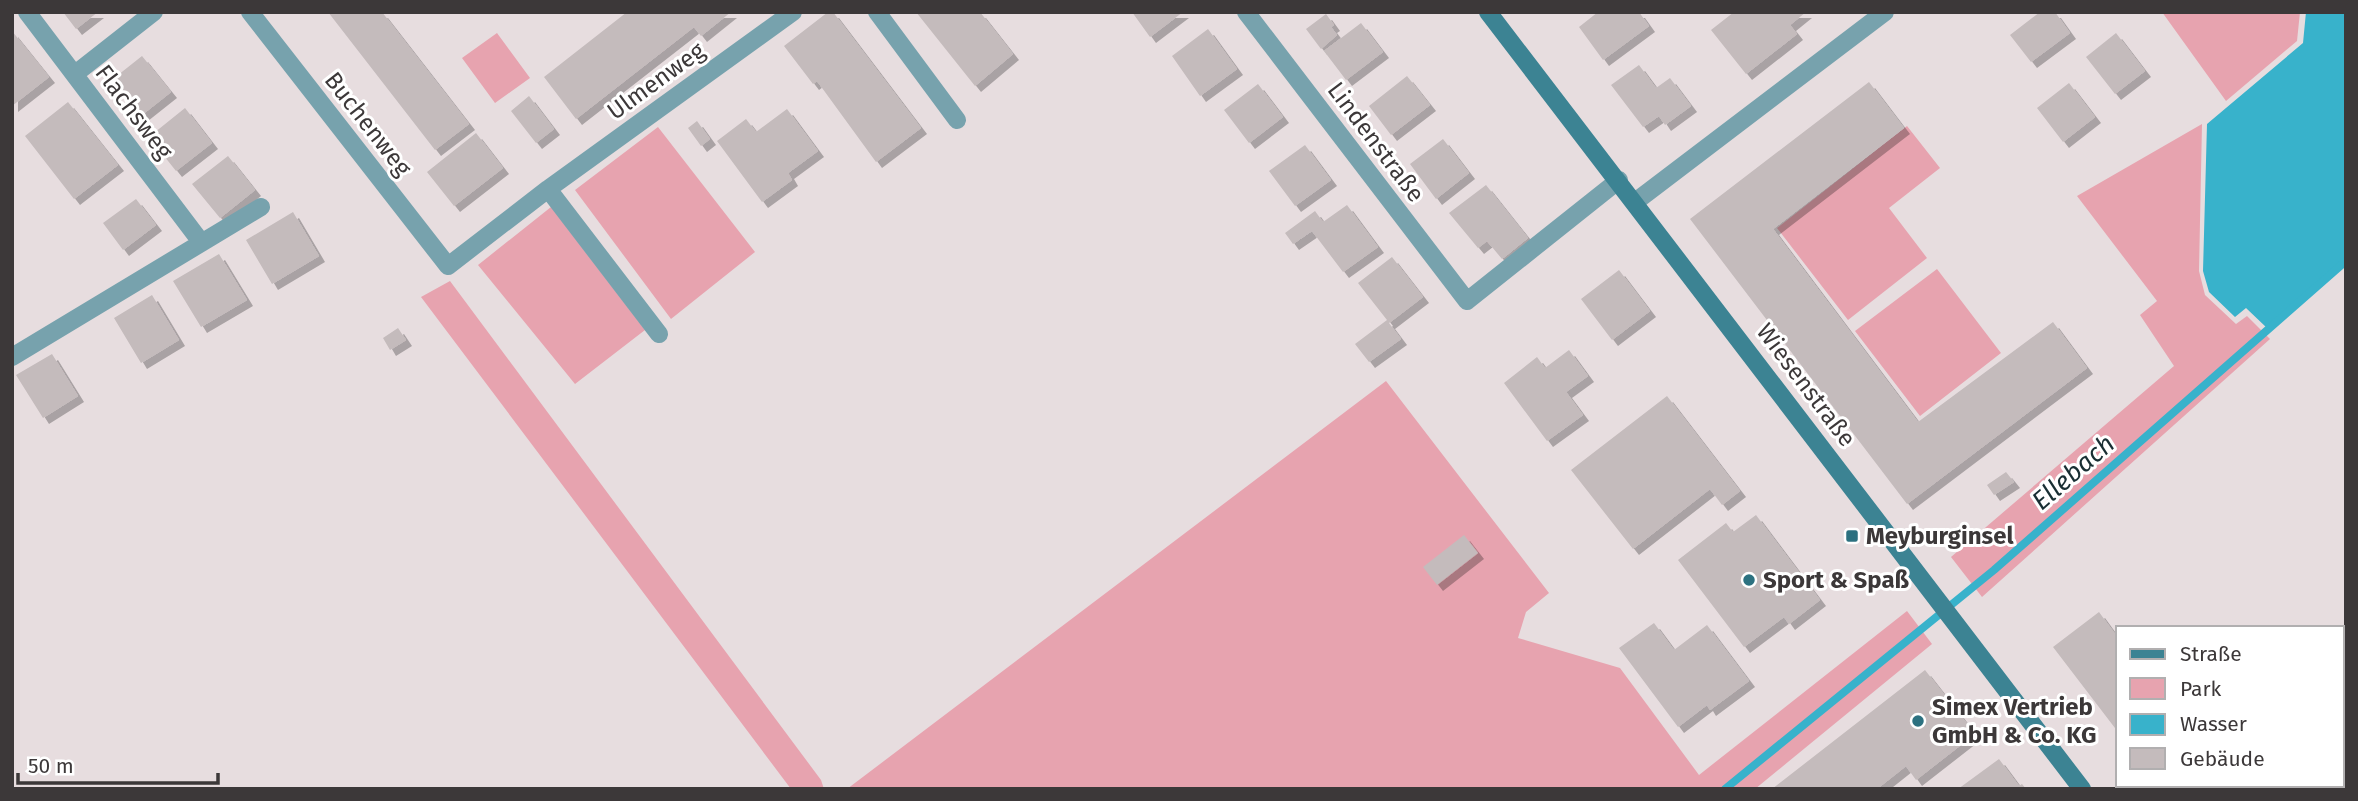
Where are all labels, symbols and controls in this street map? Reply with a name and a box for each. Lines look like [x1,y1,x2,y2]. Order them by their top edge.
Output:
street label: Ulmenweg [602,36,711,126]
street label: Flachsweg [89,59,179,165]
street label: Buchenweg [319,67,418,182]
street label: Lindenstraße [1322,76,1430,208]
street label: Wiesenstraße [1751,318,1861,452]
water label: Ellebach [2026,428,2121,517]
place label: Meyburginsel [1866,522,2014,550]
marker: Meyburginsel [1844,528,1860,544]
place label: Sport & Spaß [1763,566,1910,594]
marker: Sport & Spaß [1741,572,1757,588]
legend [2116,626,2344,787]
text: Straße [2180,641,2242,667]
text: Park [2180,676,2222,702]
place label: Simex Vertrieb GmbH & Co. KG [1932,693,2096,749]
text: Wasser [2180,711,2247,737]
marker: Simex Vertrieb GmbH & Co. KG [1910,713,1926,729]
scale bar [18,742,217,786]
text: Gebäude [2180,746,2265,772]
text: 50 m [28,753,74,779]

